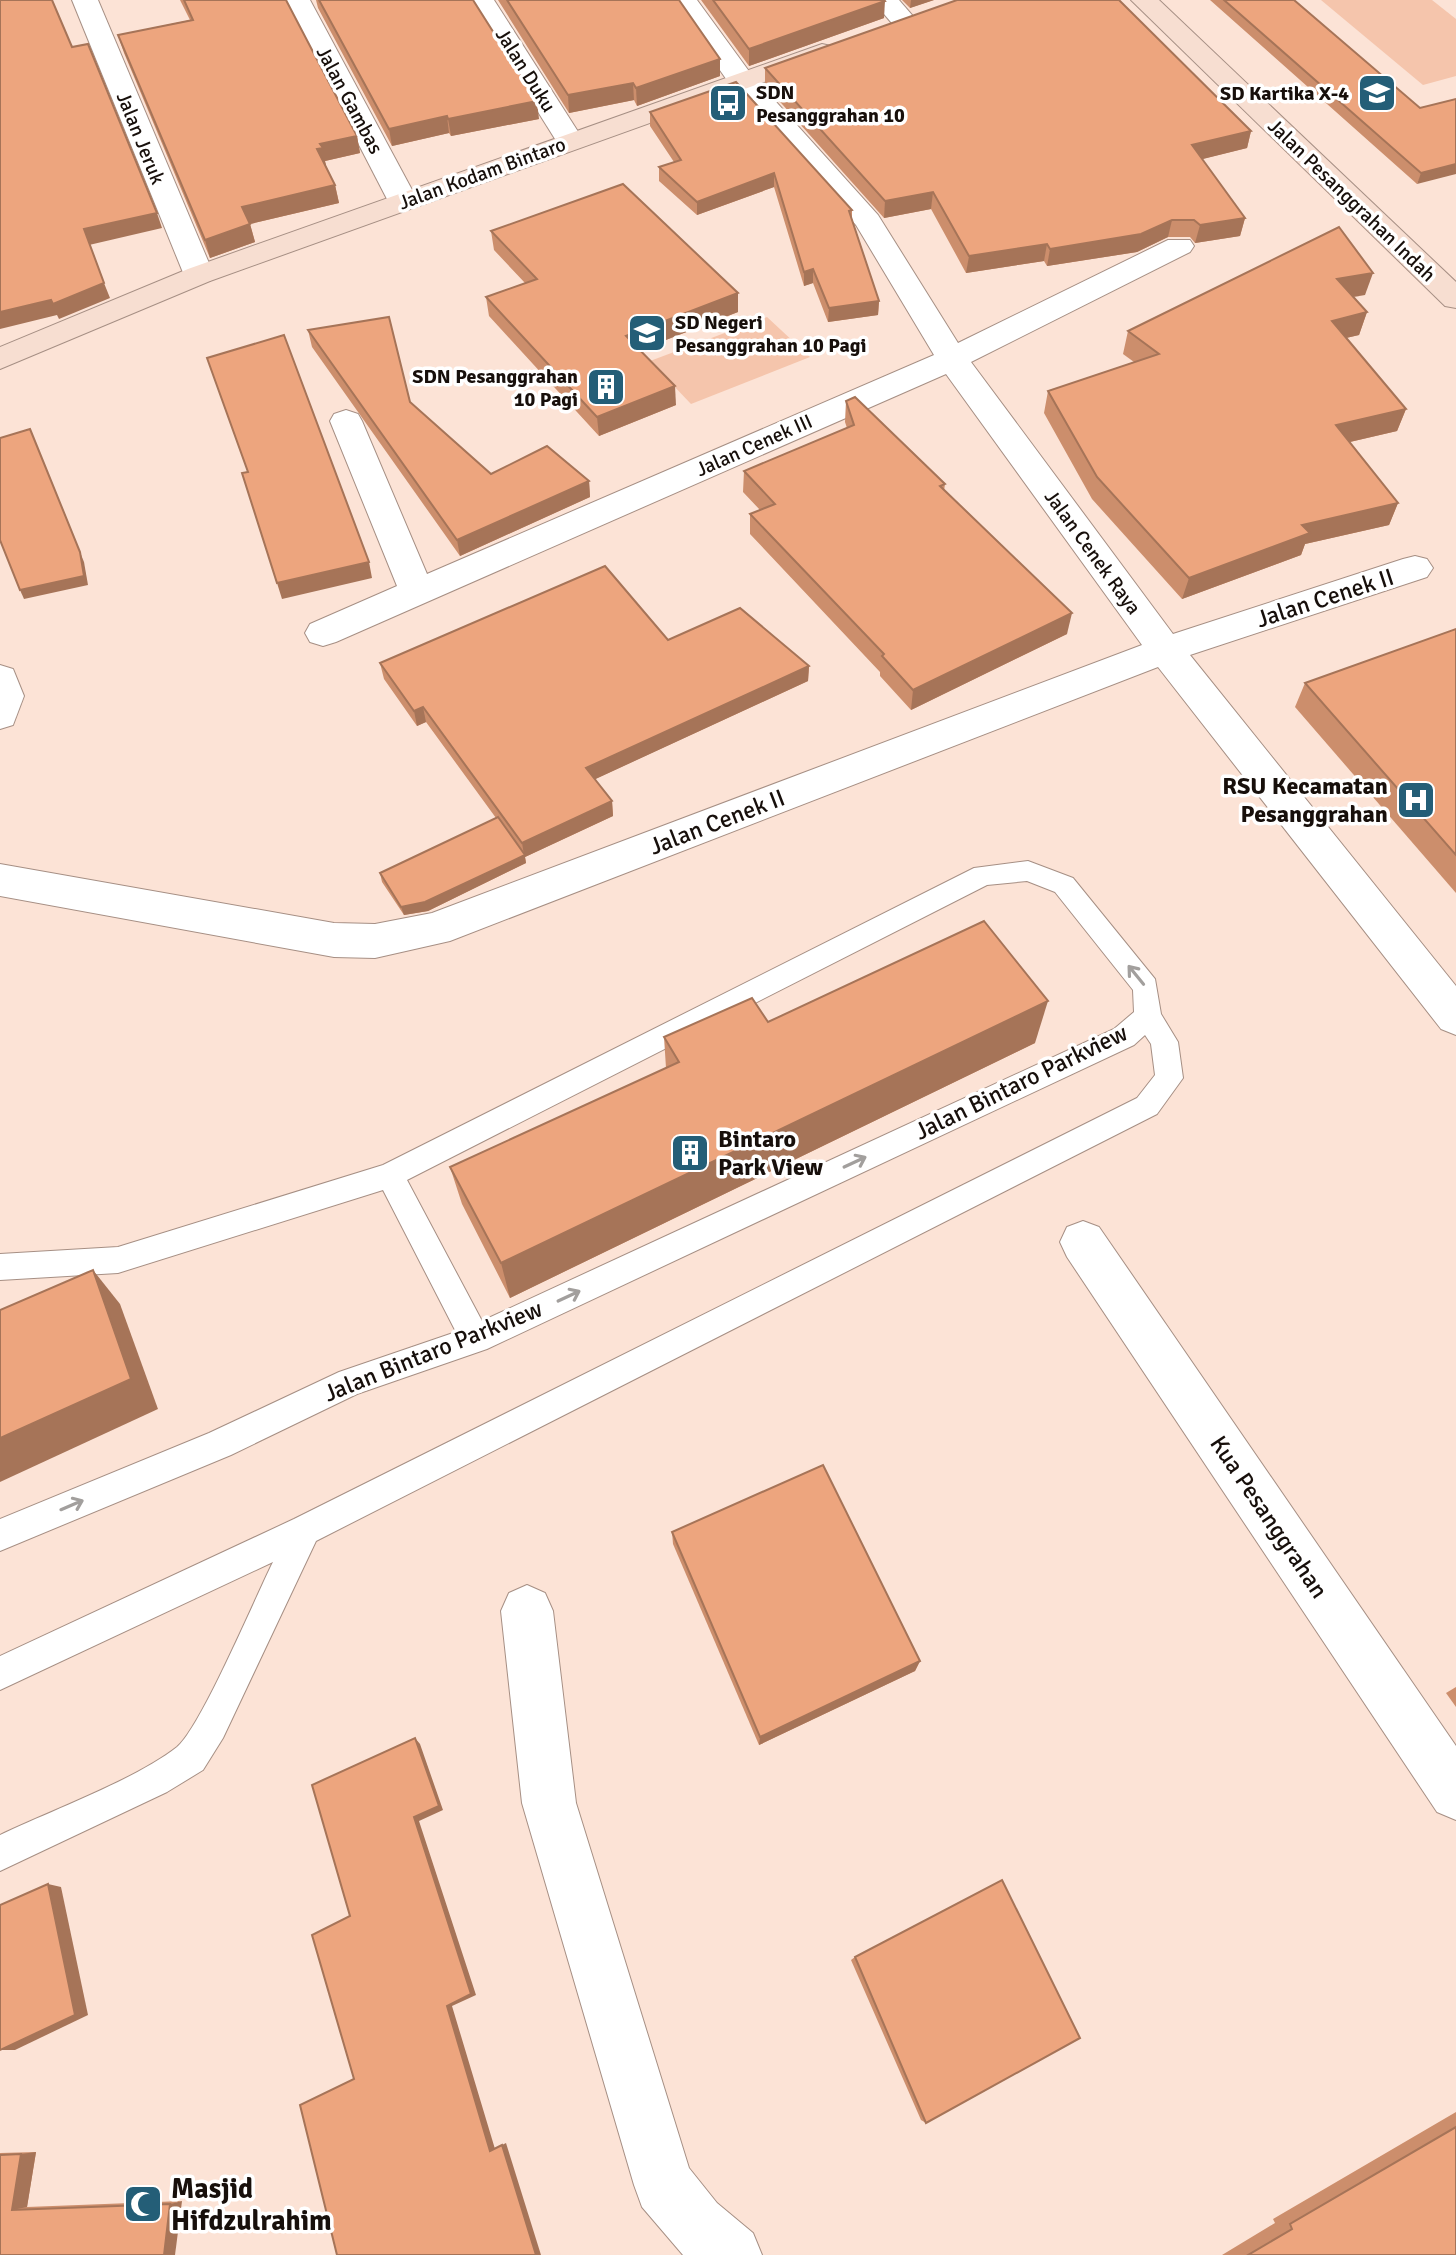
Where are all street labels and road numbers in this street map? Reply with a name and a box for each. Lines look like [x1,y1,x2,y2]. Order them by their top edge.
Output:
street label: Jalan Duku [490,24,561,117]
street label: Jalan Gambas [311,42,388,159]
street label: Jalan Jeruk [111,88,170,188]
street label: Jalan Pesanggrahan Indah [1262,114,1441,287]
street label: Jalan Kodam Bintaro [395,132,569,215]
street label: Jalan Cenek III [692,409,816,482]
street label: Jalan Cenek Raya [1039,485,1146,620]
street label: Jalan Cenek II [1252,562,1398,634]
street label: Jalan Cenek II [645,782,789,862]
street label: Jalan Bintaro Parkview [910,1017,1132,1147]
street label: Jalan Bintaro Parkview [319,1293,547,1409]
street label: Kua Pesanggrahan [1204,1430,1334,1604]

